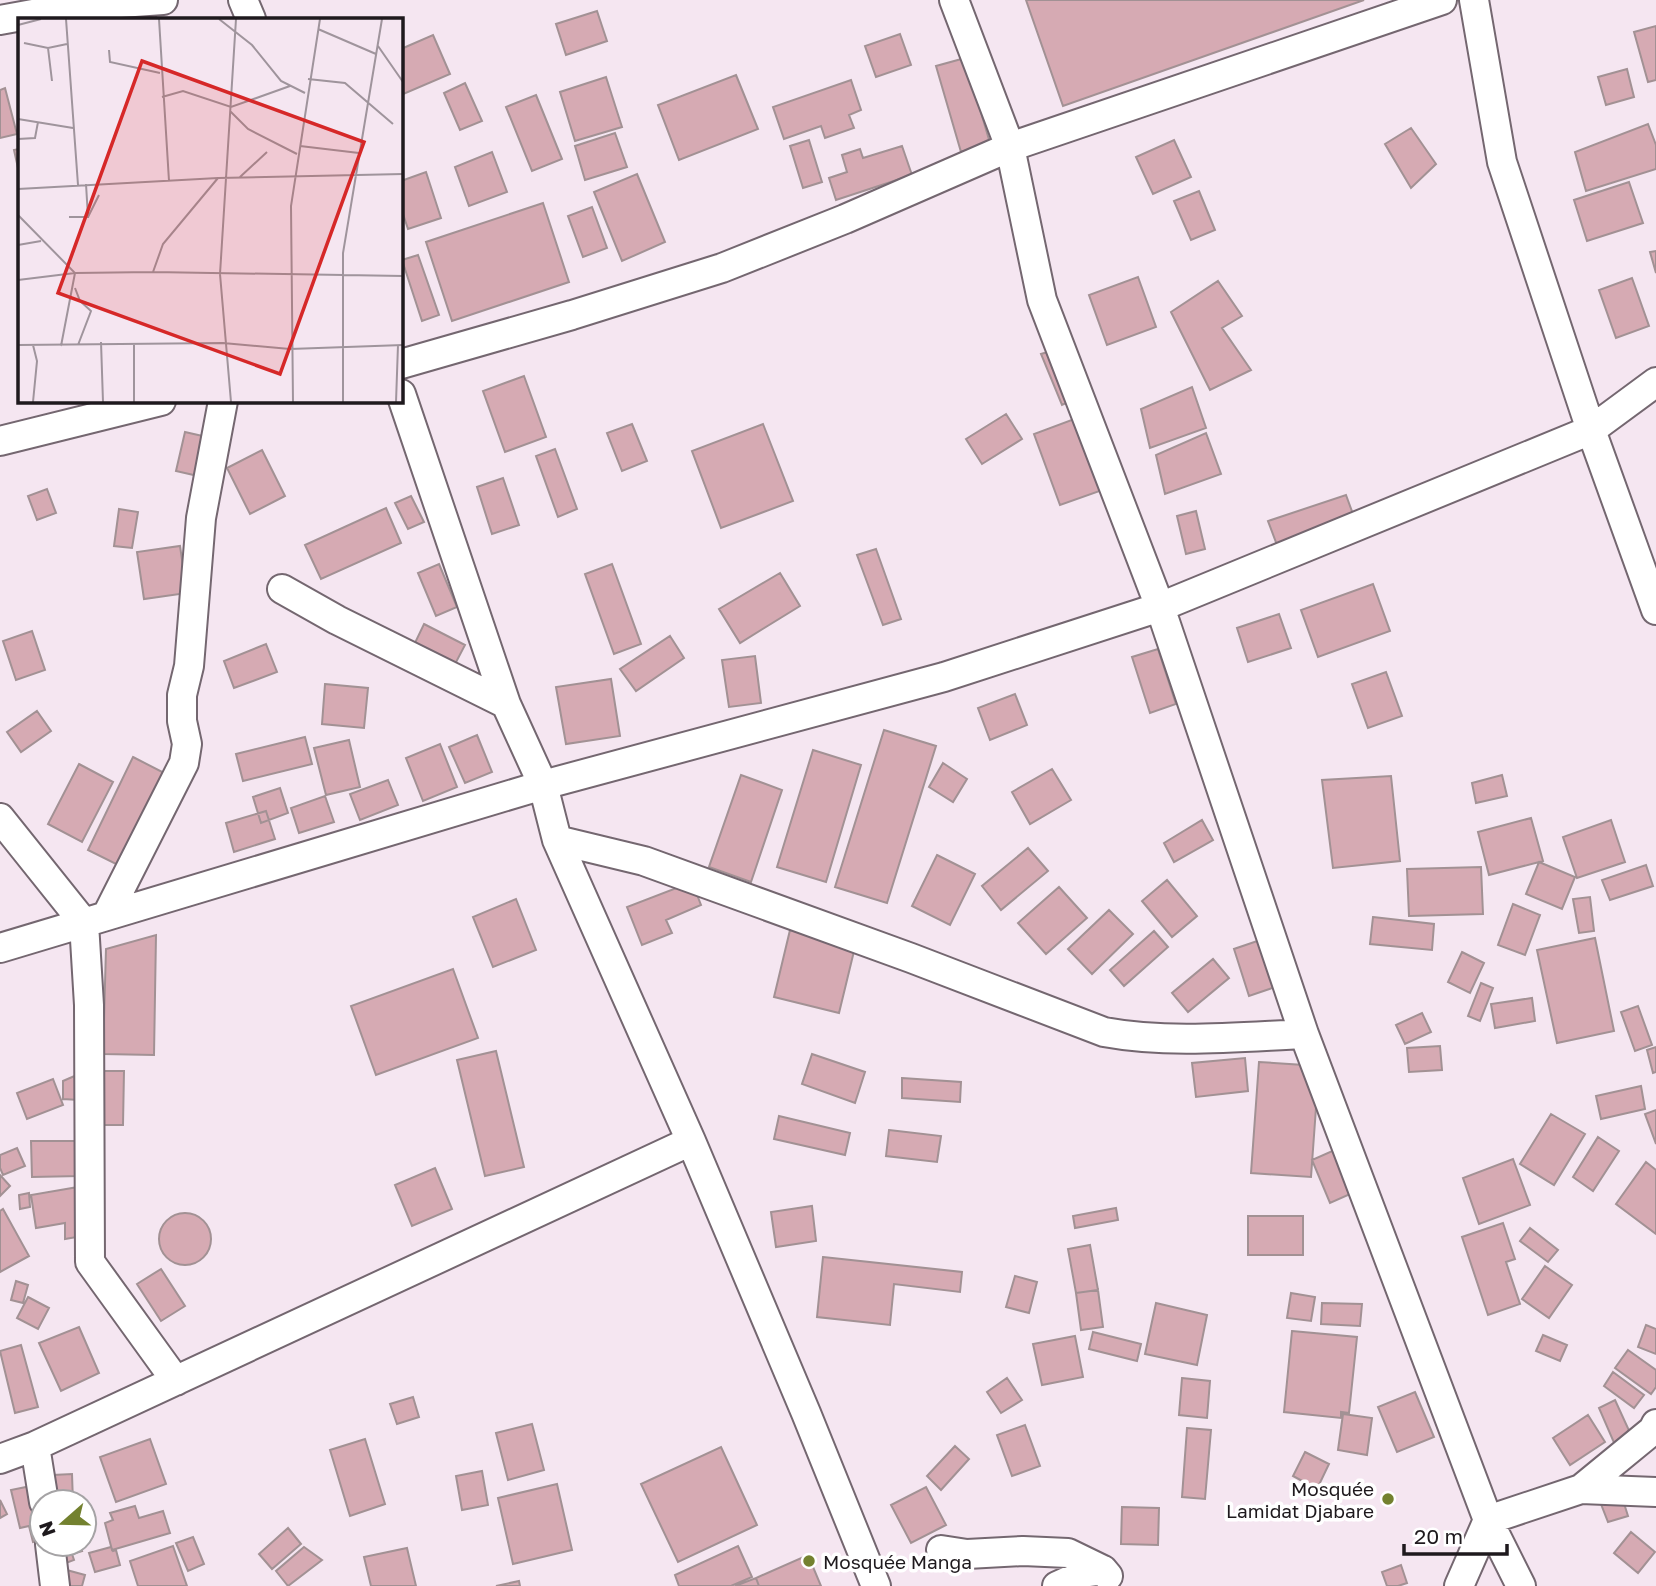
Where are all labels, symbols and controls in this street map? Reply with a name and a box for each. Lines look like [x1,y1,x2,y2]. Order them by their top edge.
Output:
inset map [18,18,402,402]
place label: Mosquée Lamidat Djabare [1226,1477,1374,1522]
north arrow [28,1488,98,1558]
marker: Mosquée Lamidat Djabare [1380,1491,1396,1507]
scale bar [1404,1512,1507,1556]
text: N [33,1518,60,1540]
text: 20 m [1414,1523,1463,1549]
place label: Mosquée Manga [823,1550,972,1573]
marker: Mosquée Manga [801,1553,817,1569]

